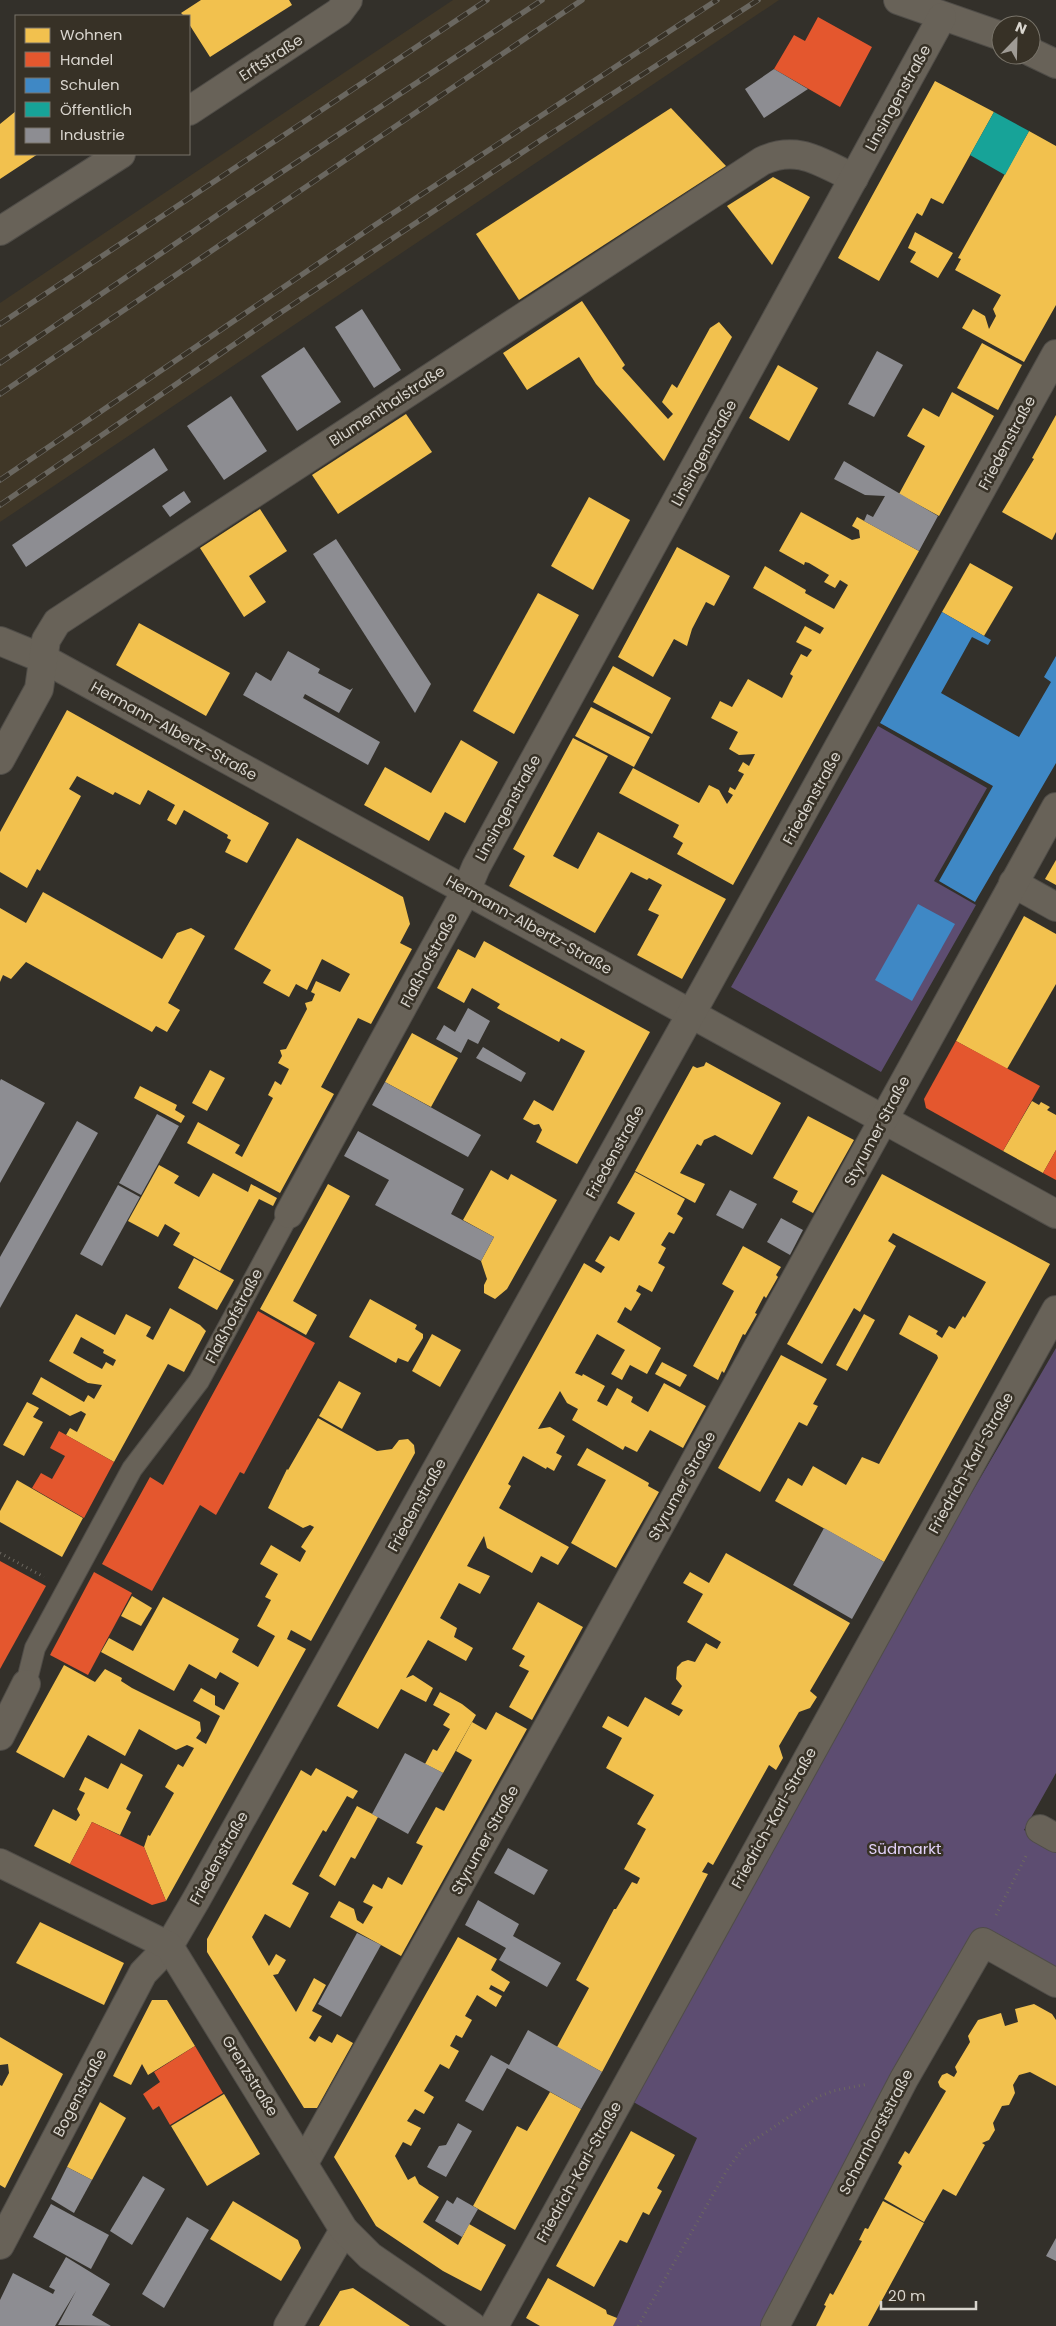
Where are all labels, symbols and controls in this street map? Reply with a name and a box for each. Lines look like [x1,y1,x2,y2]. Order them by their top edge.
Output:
legend [15,15,190,155]
north arrow [991,15,1041,65]
text: N [1012,17,1030,39]
text: Wohnen [60,24,122,45]
street label: Erftstraße [235,29,307,86]
street label: Linsingenstraße [860,41,935,155]
text: Handel [60,49,113,70]
text: Schulen [60,74,120,95]
text: Öffentlich [60,99,132,120]
text: Industrie [60,124,125,145]
street label: Blumenthalstraße [325,360,449,451]
street label: Friedenstraße [973,392,1040,493]
street label: Linsingenstraße [666,396,741,510]
street label: Hermann-Albertz-Straße [87,676,261,785]
street label: Friedenstraße [777,747,846,848]
street label: Linsingenstraße [470,751,545,865]
street label: Hermann-Albertz-Straße [442,870,616,979]
street label: Flaßhofstraße [395,909,462,1011]
street label: Styrumer Straße [839,1072,914,1189]
street label: Friedenstraße [580,1101,649,1202]
street label: Flaßhofstraße [200,1265,267,1367]
street label: Friedrich-Karl-Straße [923,1388,1018,1537]
street label: Styrumer Straße [643,1427,720,1544]
street label: Friedenstraße [382,1454,451,1555]
street label: Friedrich-Karl-Straße [726,1743,821,1892]
street label: Styrumer Straße [446,1781,523,1898]
street label: Friedenstraße [184,1807,253,1908]
park label: Südmarkt [869,1838,941,1859]
street label: Grenzstraße [217,2031,284,2120]
street label: Bogenstraße [48,2045,111,2140]
street label: Scharnhorststraße [834,2065,918,2198]
street label: Friedrich-Karl-Straße [531,2097,626,2246]
scale bar [881,2278,976,2310]
text: 20 m [888,2285,926,2306]

